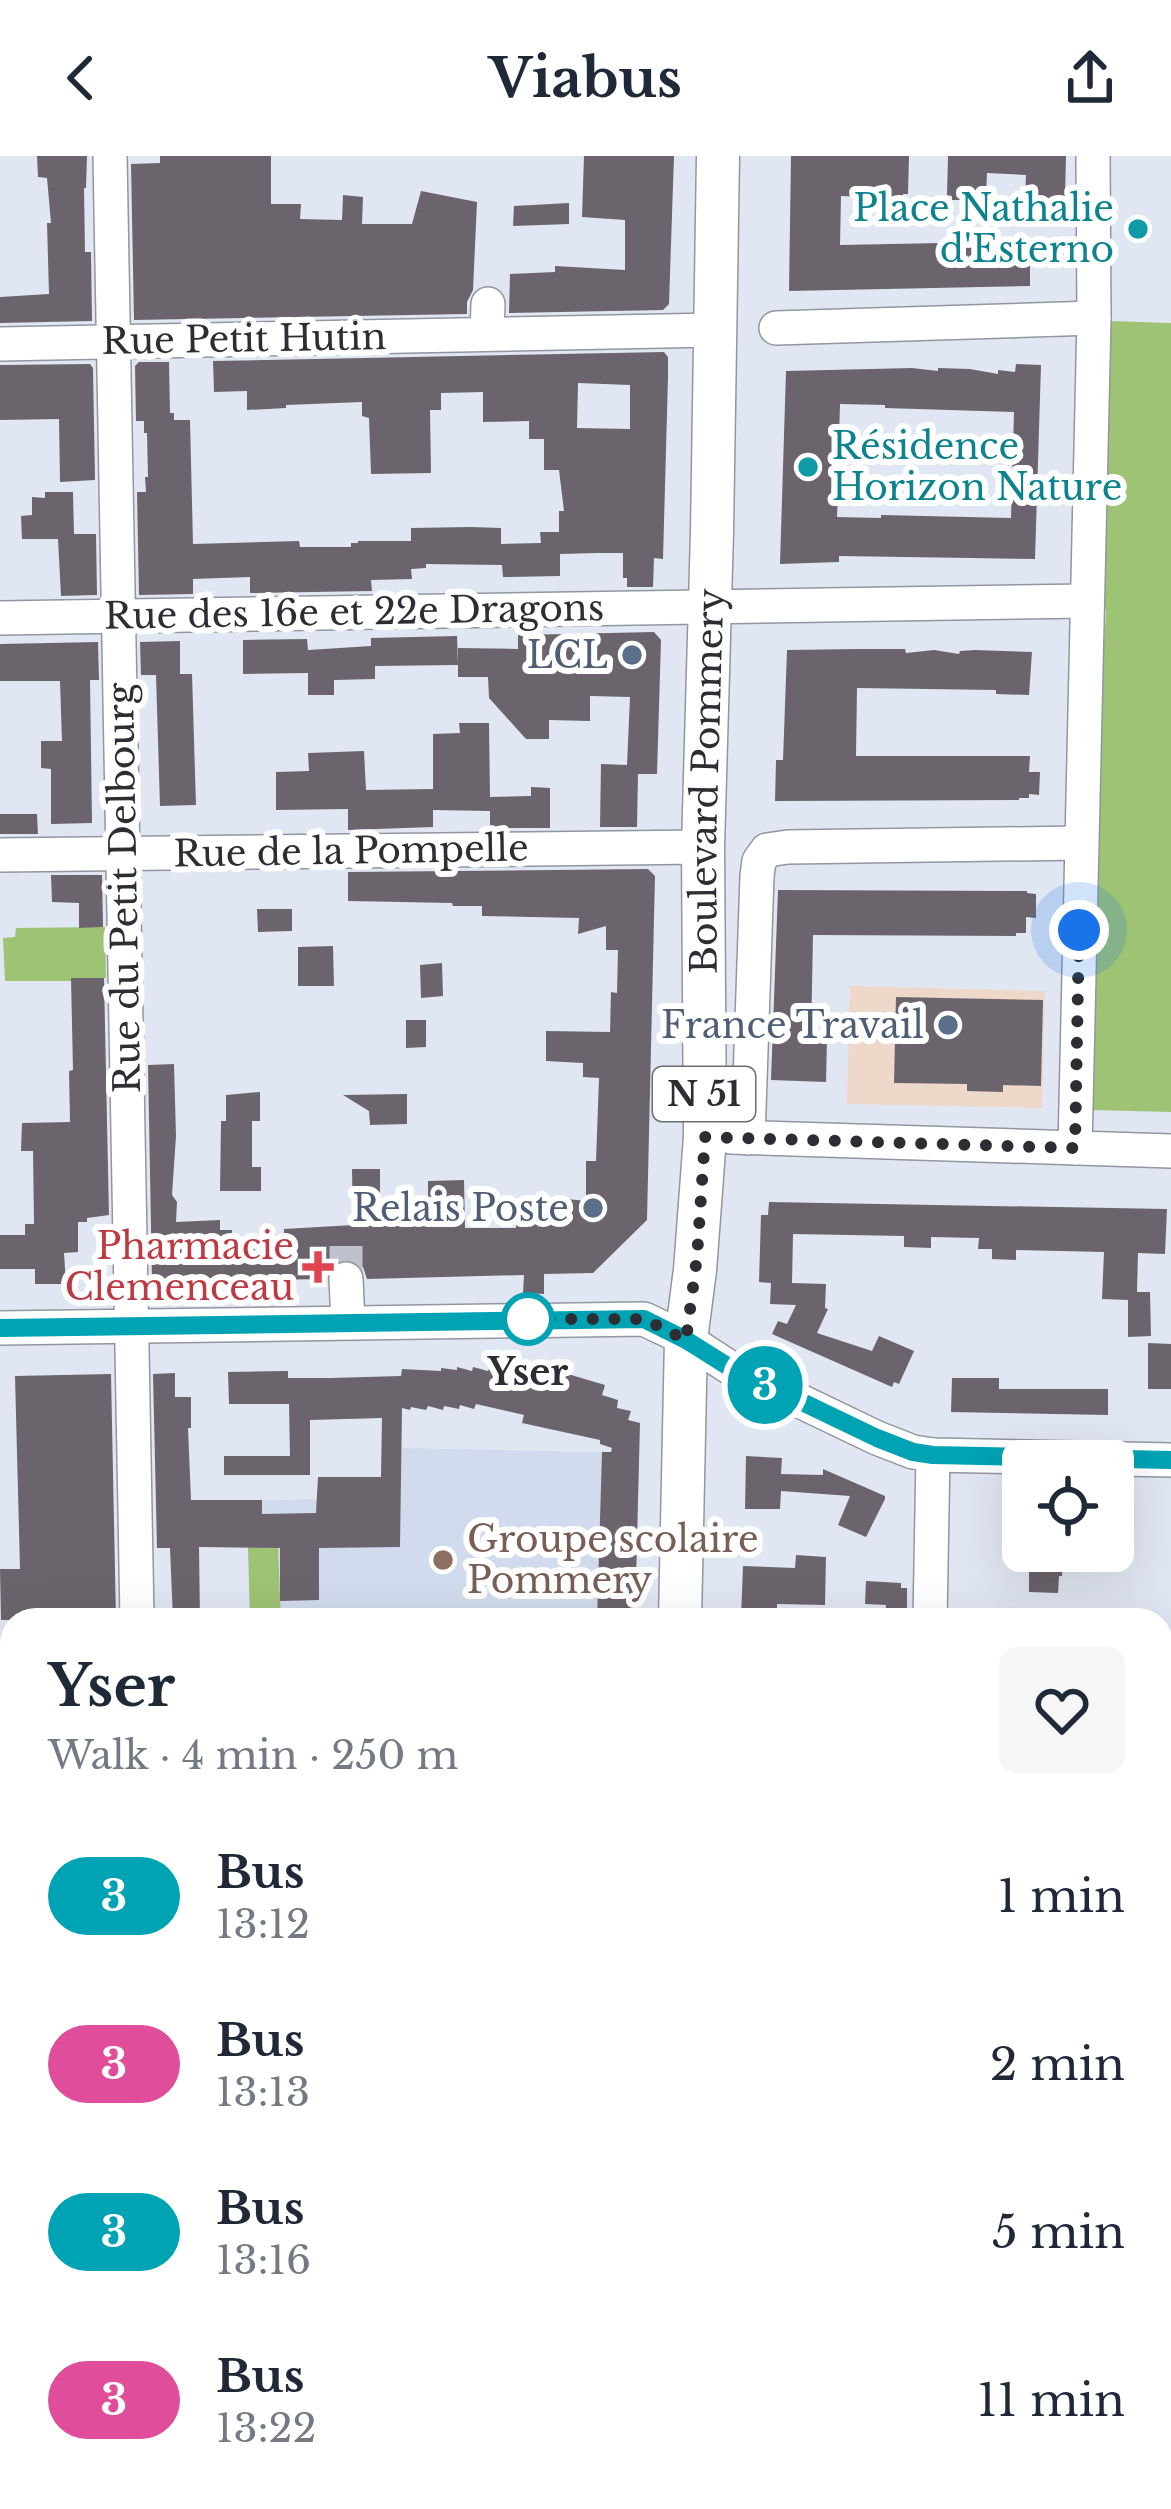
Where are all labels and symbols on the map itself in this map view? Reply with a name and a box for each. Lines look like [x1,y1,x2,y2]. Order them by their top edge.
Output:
place label: Place Nathalie d'Esterno [853,186,1114,272]
marker: Place Nathalie d'Esterno [1125,216,1151,242]
street label: Rue Petit Hutin [101,314,387,364]
place label: Résidence Horizon Nature [832,424,1122,510]
marker: Résidence Horizon Nature [795,454,821,480]
street label: Rue des 16e et 22e Dragons [104,585,604,639]
street label: Boulevard Pommery [680,588,733,974]
place label: LCL [527,633,608,678]
marker: LCL [619,642,645,668]
street label: Rue du Petit Delbourg [98,682,150,1094]
street label: Rue de la Pompelle [173,825,529,877]
your location [1049,900,1109,960]
place label: France Travail [661,1003,924,1048]
marker: France Travail [935,1012,961,1038]
road number: N 51 [653,1067,755,1121]
place label: Relais Poste [352,1186,569,1231]
marker: Relais Poste [580,1195,606,1221]
place label: Pharmacie Clemenceau [65,1224,294,1310]
marker: Pharmacie Clemenceau [305,1254,331,1280]
marker: Yser [503,1294,553,1344]
line badge: 3 [726,1346,804,1424]
place label: Yser [487,1350,568,1395]
place label: Groupe scolaire Pommery [467,1517,759,1603]
marker: Groupe scolaire Pommery [430,1547,456,1573]

